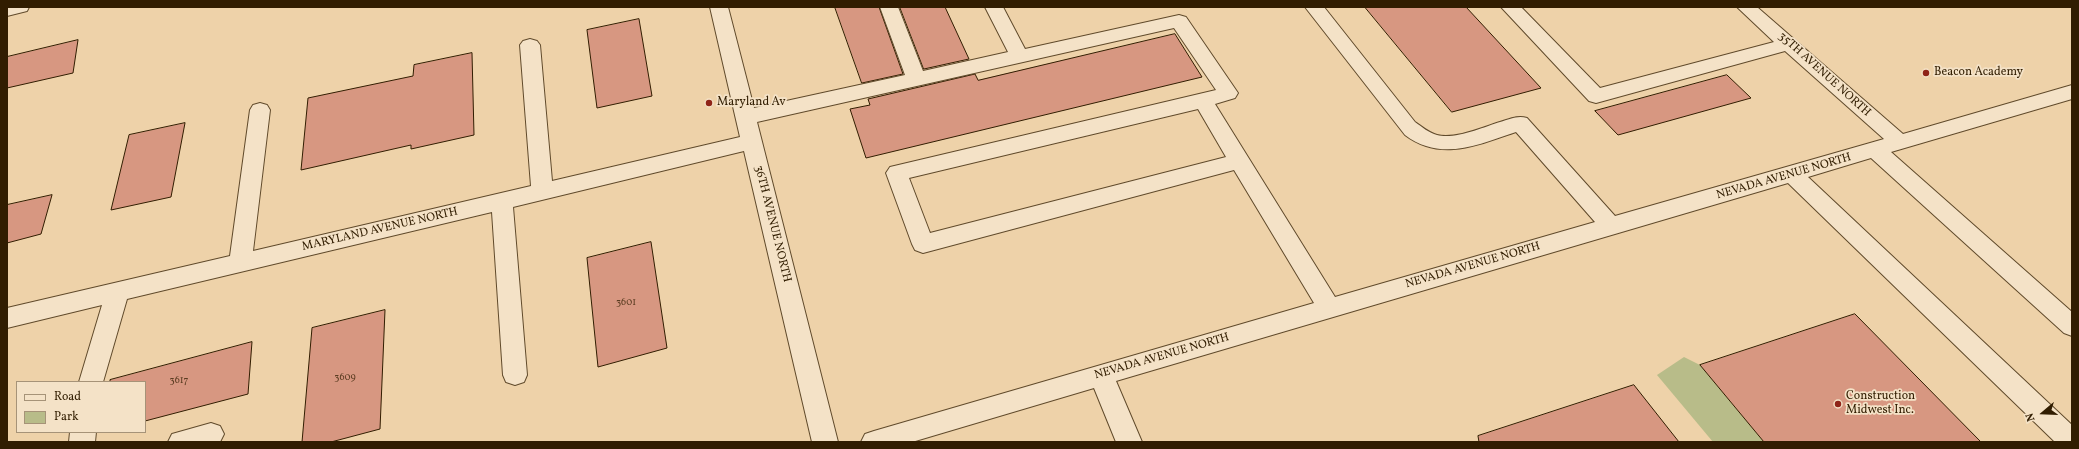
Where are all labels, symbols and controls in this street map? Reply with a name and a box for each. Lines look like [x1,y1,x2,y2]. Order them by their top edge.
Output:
street label: 35TH AVENUE NORTH [1775,30,1873,120]
place label: Beacon Academy [1934,66,2023,80]
marker: Beacon Academy [1921,68,1931,78]
place label: Maryland Av [717,96,786,110]
marker: Maryland Av [704,98,714,108]
street label: NEVADA AVENUE NORTH [1715,151,1853,203]
street label: 36TH AVENUE NORTH [751,164,793,284]
street label: MARYLAND AVENUE NORTH [301,205,459,255]
street label: NEVADA AVENUE NORTH [1404,240,1542,292]
house number: 3601 [616,297,636,309]
street label: NEVADA AVENUE NORTH [1093,331,1231,383]
house number: 3609 [334,372,356,384]
house number: 3617 [170,375,188,387]
legend [16,381,146,433]
text: Road [54,389,81,405]
place label: Construction Midwest Inc. [1846,390,1915,418]
north arrow [2023,393,2063,433]
marker: Construction Midwest Inc. [1833,399,1843,409]
text: Park [54,409,79,425]
text: N [2023,411,2040,423]

